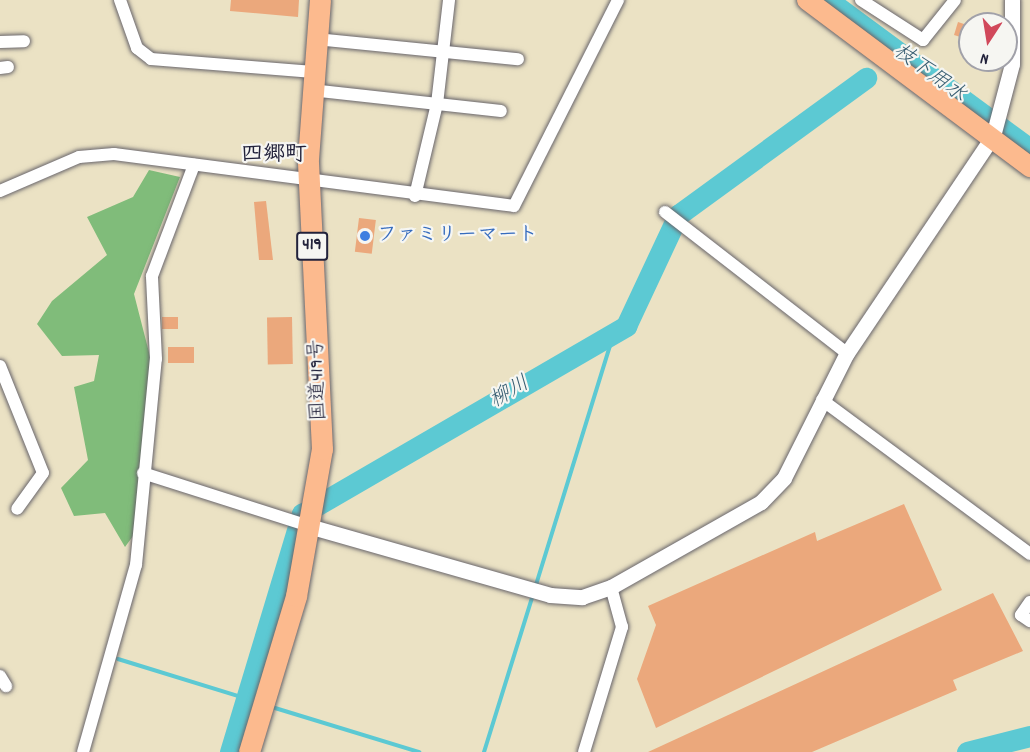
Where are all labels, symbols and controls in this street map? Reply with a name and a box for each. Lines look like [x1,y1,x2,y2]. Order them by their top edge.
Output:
north arrow [958,12,1018,72]
water label: 枝下用水 [888,39,970,109]
text: N [978,46,991,70]
district label: 四郷町 [241,143,307,169]
place label: ファミリーマート [377,224,537,248]
marker: ファミリーマート [358,229,372,243]
road number: 419 [296,231,328,261]
street label: 国道419号 [306,339,332,421]
water label: 柳川 [486,372,534,414]

